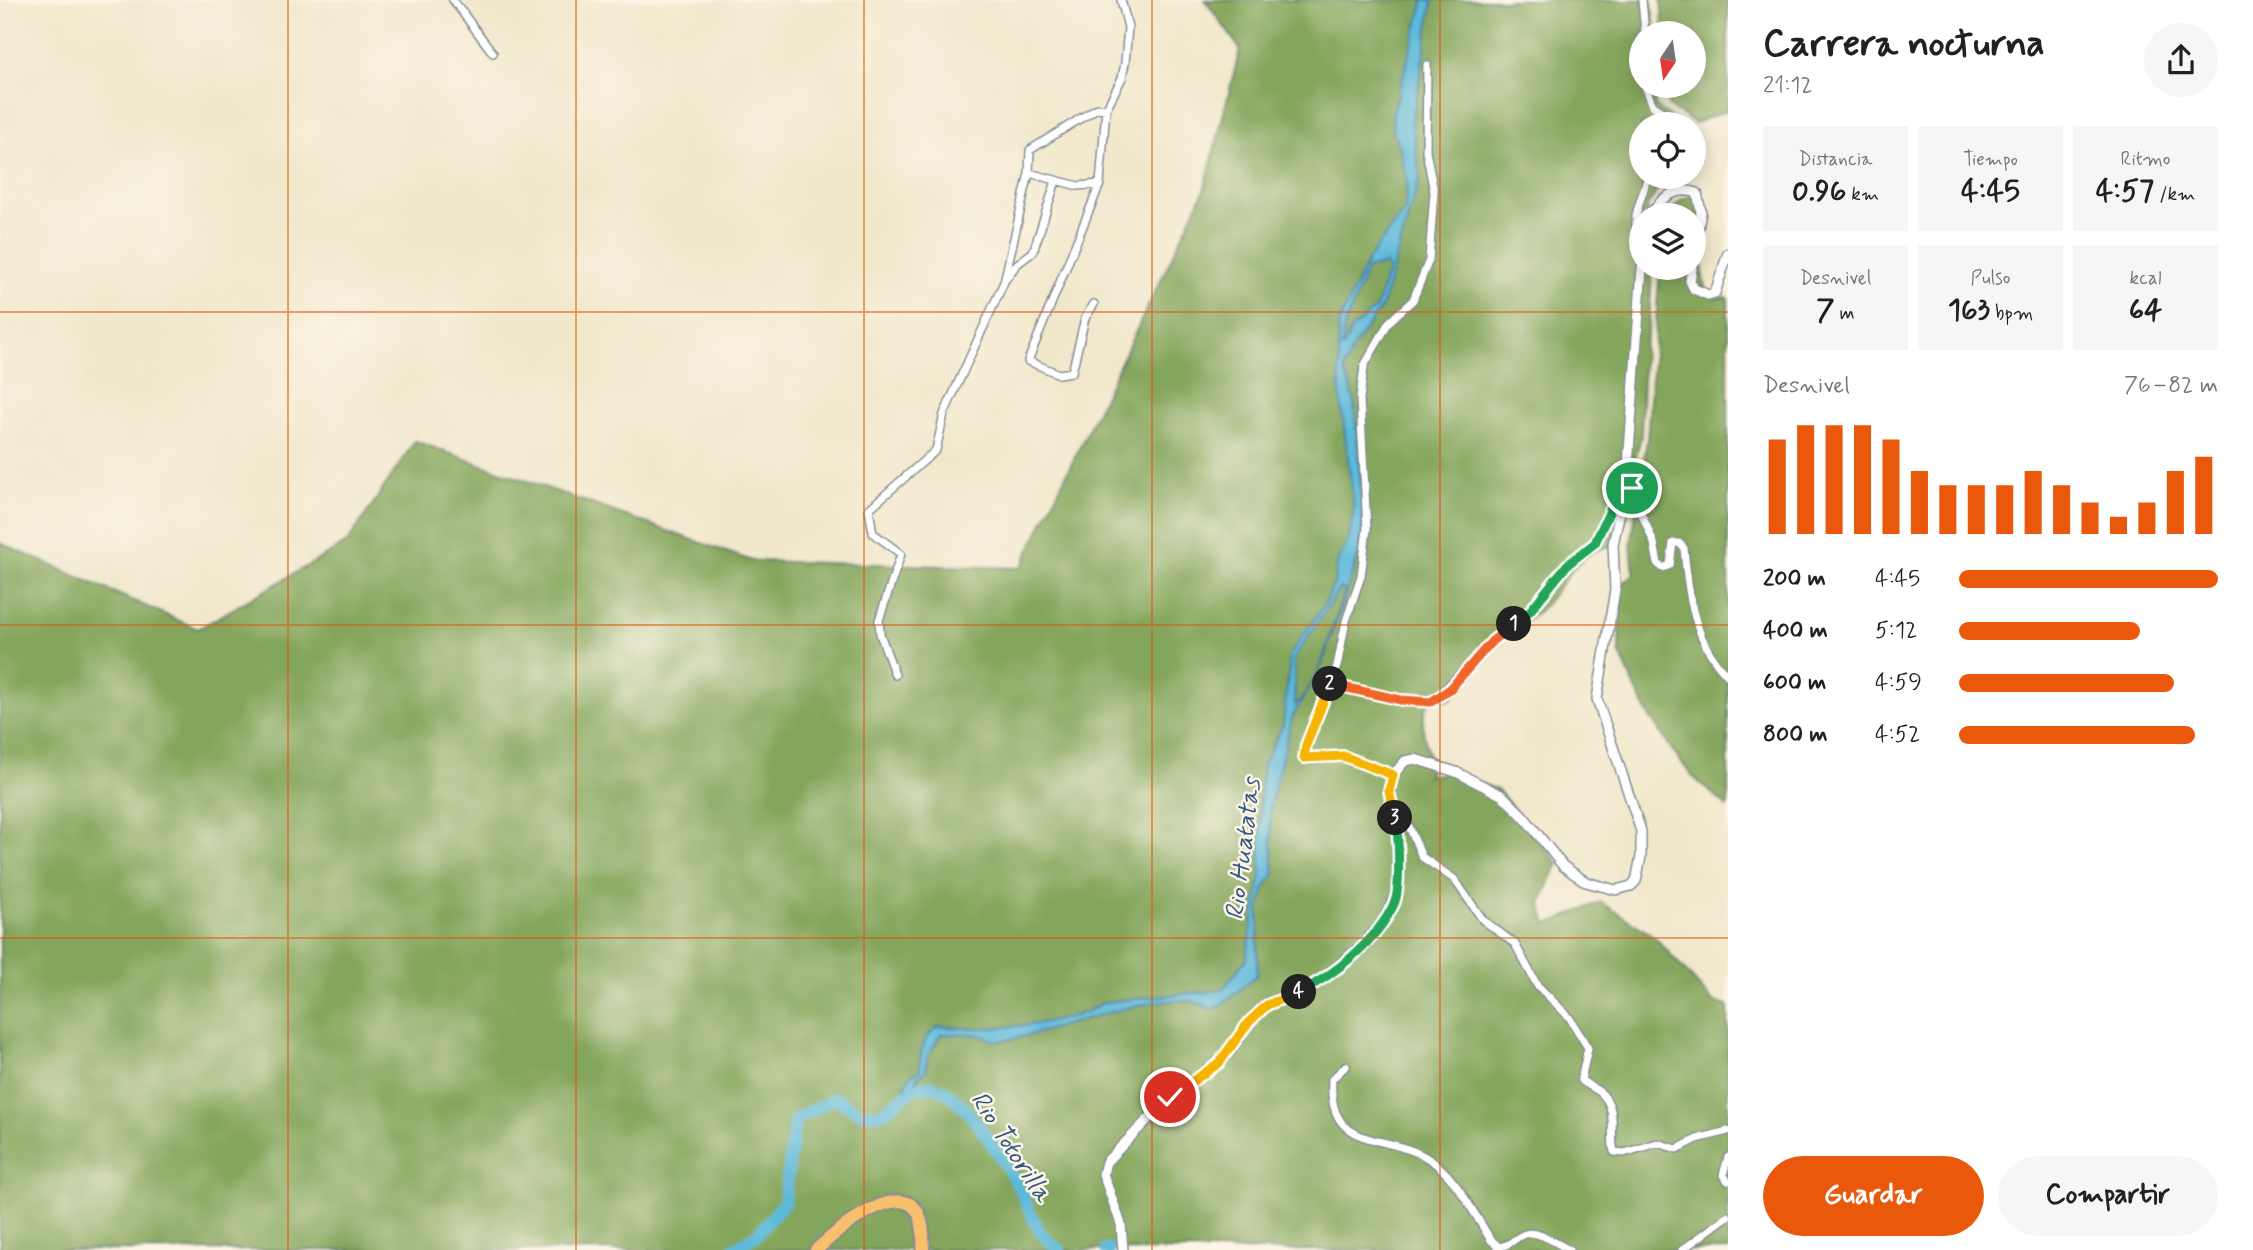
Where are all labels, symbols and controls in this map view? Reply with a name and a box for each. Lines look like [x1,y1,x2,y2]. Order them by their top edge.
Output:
text: Carrera nocturna [1763,20,2045,69]
north arrow [1629,21,1706,98]
map controls [1629,21,1706,280]
button: share [2144,23,2218,97]
text: 21:12 [1763,71,1813,101]
button: locate [1629,112,1706,189]
text: Distancia [1798,147,1873,172]
text: Tiempo [1963,147,2018,172]
text: Ritmo [2120,147,2171,172]
text: 0.96 [1792,172,1846,211]
text: 4:45 [1961,172,2020,211]
text: 4:57 [2096,172,2154,211]
text: km [1846,182,1879,207]
text: /km [2154,182,2195,207]
button: layers [1629,203,1706,280]
text: Desnivel [1800,266,1871,291]
text: Pulso [1971,266,2010,291]
text: kcal [2130,266,2161,291]
text: 7 [1816,291,1834,330]
text: 163 [1948,291,1990,330]
text: 64 [2129,291,2162,330]
text: m [1834,301,1855,326]
text: bpm [1990,301,2033,326]
text: Desnivel [1763,371,1850,401]
text: 76–82 m [2124,371,2218,401]
pin [1602,458,1662,518]
icon: arrive [1613,469,1651,507]
text: 200 m [1763,564,1826,594]
text: 4:45 [1875,564,1920,594]
pin: 1 [1496,606,1532,642]
text: 1 [1509,611,1518,636]
text: 400 m [1763,616,1828,646]
text: 5:12 [1875,616,1917,646]
pin: 2 [1312,666,1348,702]
text: 600 m [1763,668,1826,698]
text: 4:59 [1875,668,1922,698]
text: 2 [1325,671,1334,696]
text: 800 m [1763,720,1827,750]
text: 4:52 [1875,720,1920,750]
water label: Rio Huatatas [1218,774,1270,922]
pin: 3 [1378,800,1412,836]
text: 3 [1390,805,1399,830]
pin: 4 [1282,974,1316,1010]
text: 4 [1293,979,1304,1004]
pin [1140,1067,1200,1127]
icon: check [1151,1078,1189,1116]
water label: Rio Totorilla [962,1085,1060,1210]
button: Guardar [1763,1156,1984,1236]
button: Compartir [1998,1156,2218,1236]

